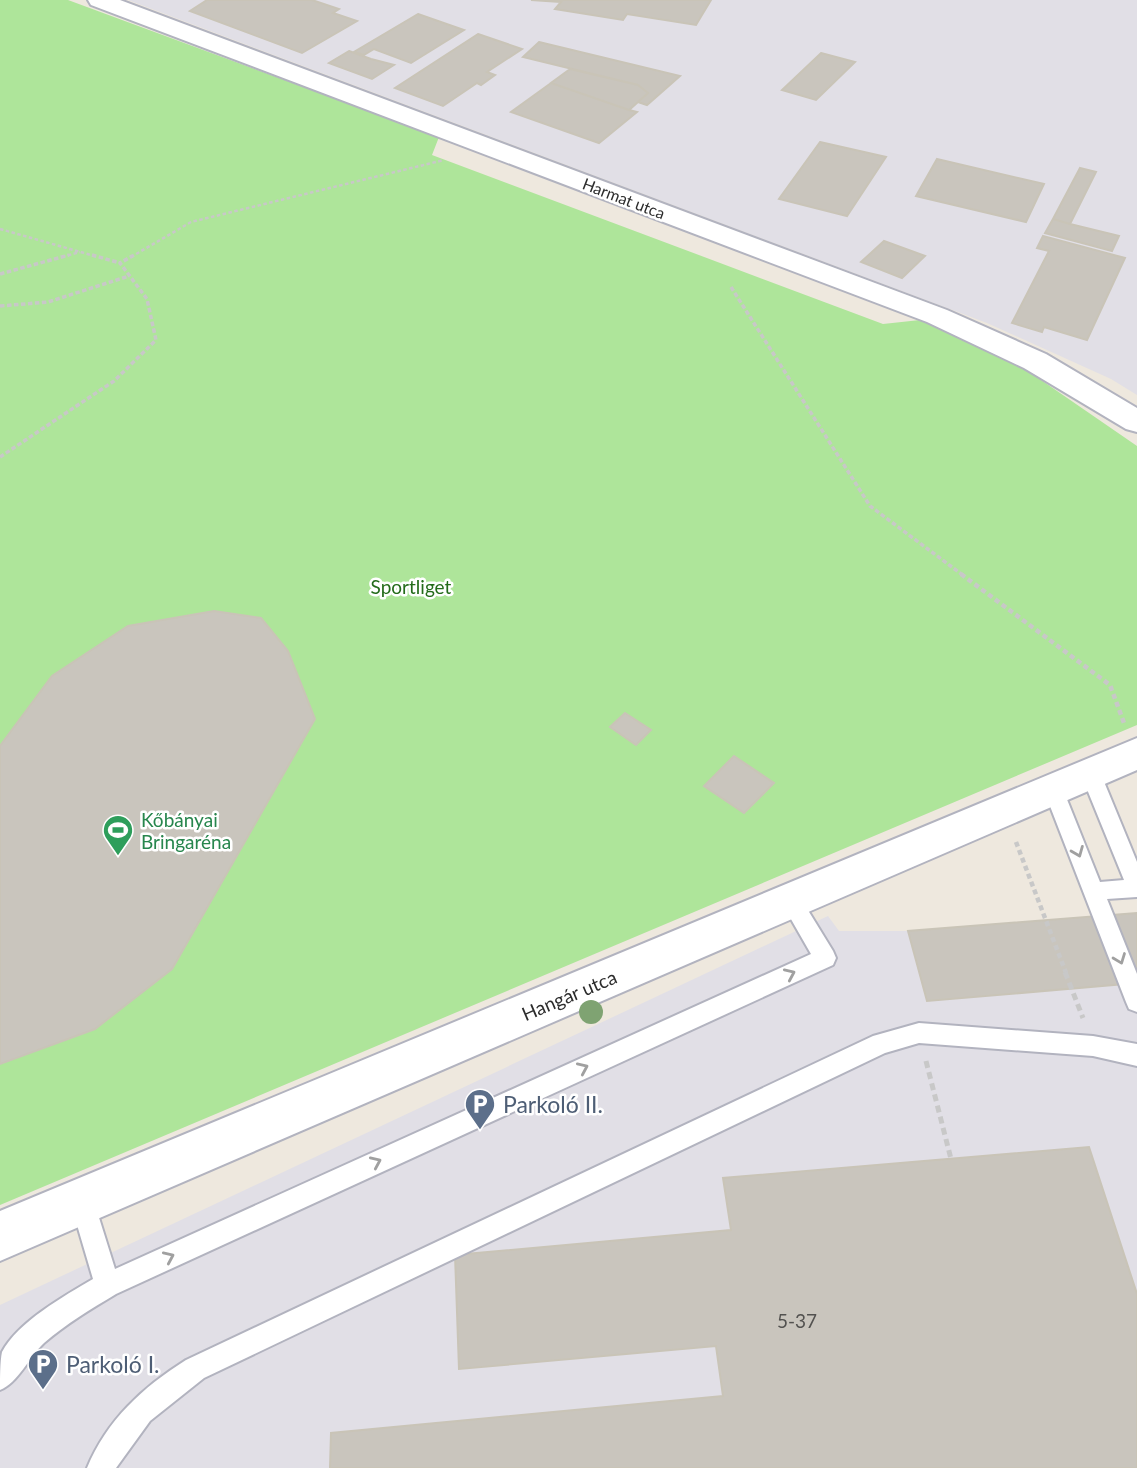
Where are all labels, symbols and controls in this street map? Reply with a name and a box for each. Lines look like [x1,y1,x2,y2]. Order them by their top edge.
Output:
street label: Harmat utca [580,174,668,222]
park label: Sportliget [371,575,452,598]
place label: Kőbányai Bringaréna [141,808,231,853]
sports icon: Kőbányai Bringaréna [101,813,135,857]
one-way arrow [1070,845,1084,857]
one-way arrow [1112,952,1126,964]
street label: Hangár utca [518,965,620,1025]
one-way arrow [783,968,795,982]
one-way arrow [576,1062,588,1076]
parking icon: Parkoló II. [463,1087,497,1131]
place label: Parkoló II. [503,1090,603,1118]
one-way arrow [369,1156,381,1170]
one-way arrow [162,1251,174,1265]
house number: 5-37 [777,1309,817,1332]
parking icon: Parkoló I. [26,1347,60,1391]
place label: Parkoló I. [66,1350,160,1378]

